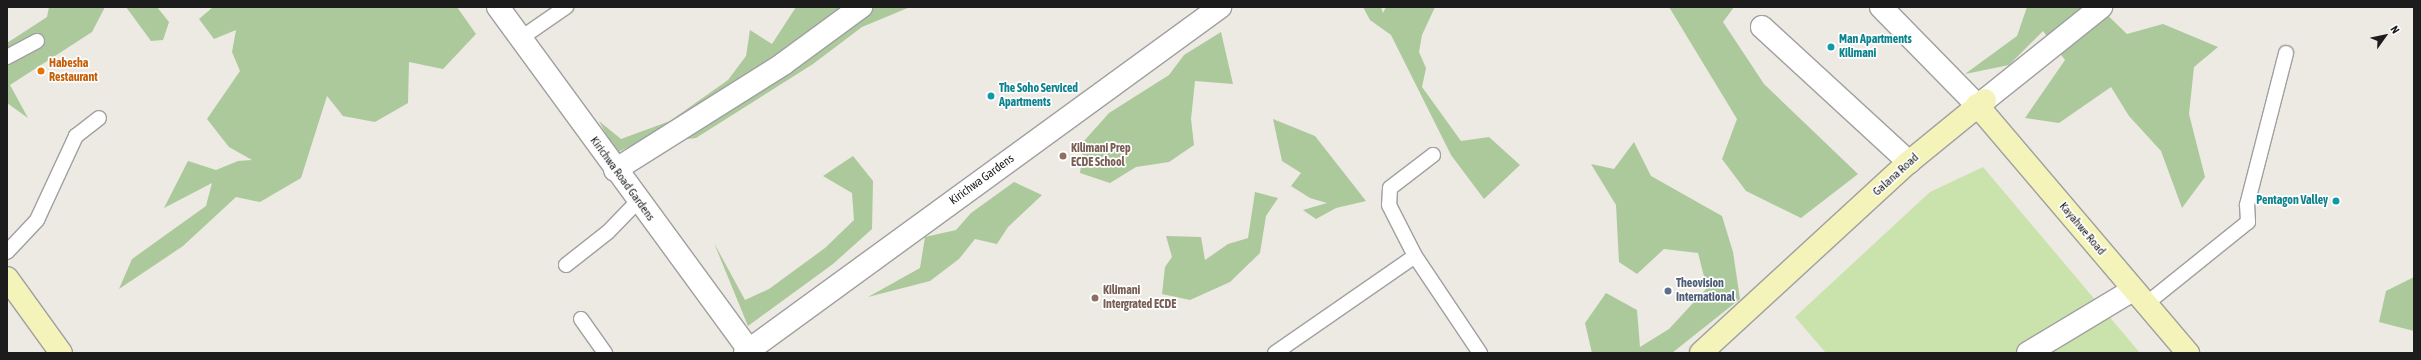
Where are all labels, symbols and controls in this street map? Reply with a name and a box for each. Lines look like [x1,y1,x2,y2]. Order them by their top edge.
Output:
north arrow [2365,16,2405,56]
text: N [2388,23,2402,35]
place label: Man Apartments Kilimani [1839,33,1912,61]
marker: Man Apartments Kilimani [1826,42,1836,52]
place label: Habesha Restaurant [49,57,98,85]
marker: Habesha Restaurant [36,66,46,76]
place label: The Soho Serviced Apartments [999,82,1078,110]
marker: The Soho Serviced Apartments [986,91,996,101]
street label: Kirichwa Road Gardens [587,134,657,224]
place label: Kilimani Prep ECDE School [1071,142,1131,170]
marker: Kilimani Prep ECDE School [1058,151,1068,161]
street label: Galana Road [1870,151,1922,199]
street label: Kirichwa Gardens [947,152,1017,208]
place label: Pentagon Valley [2256,194,2328,208]
marker: Pentagon Valley [2331,196,2341,206]
street label: Kayahwe Road [2056,200,2108,258]
place label: Theovision International [1676,277,1735,305]
place label: Kilimani Intergrated ECDE [1103,284,1176,312]
marker: Theovision International [1663,286,1673,296]
marker: Kilimani Intergrated ECDE [1090,293,1100,303]

